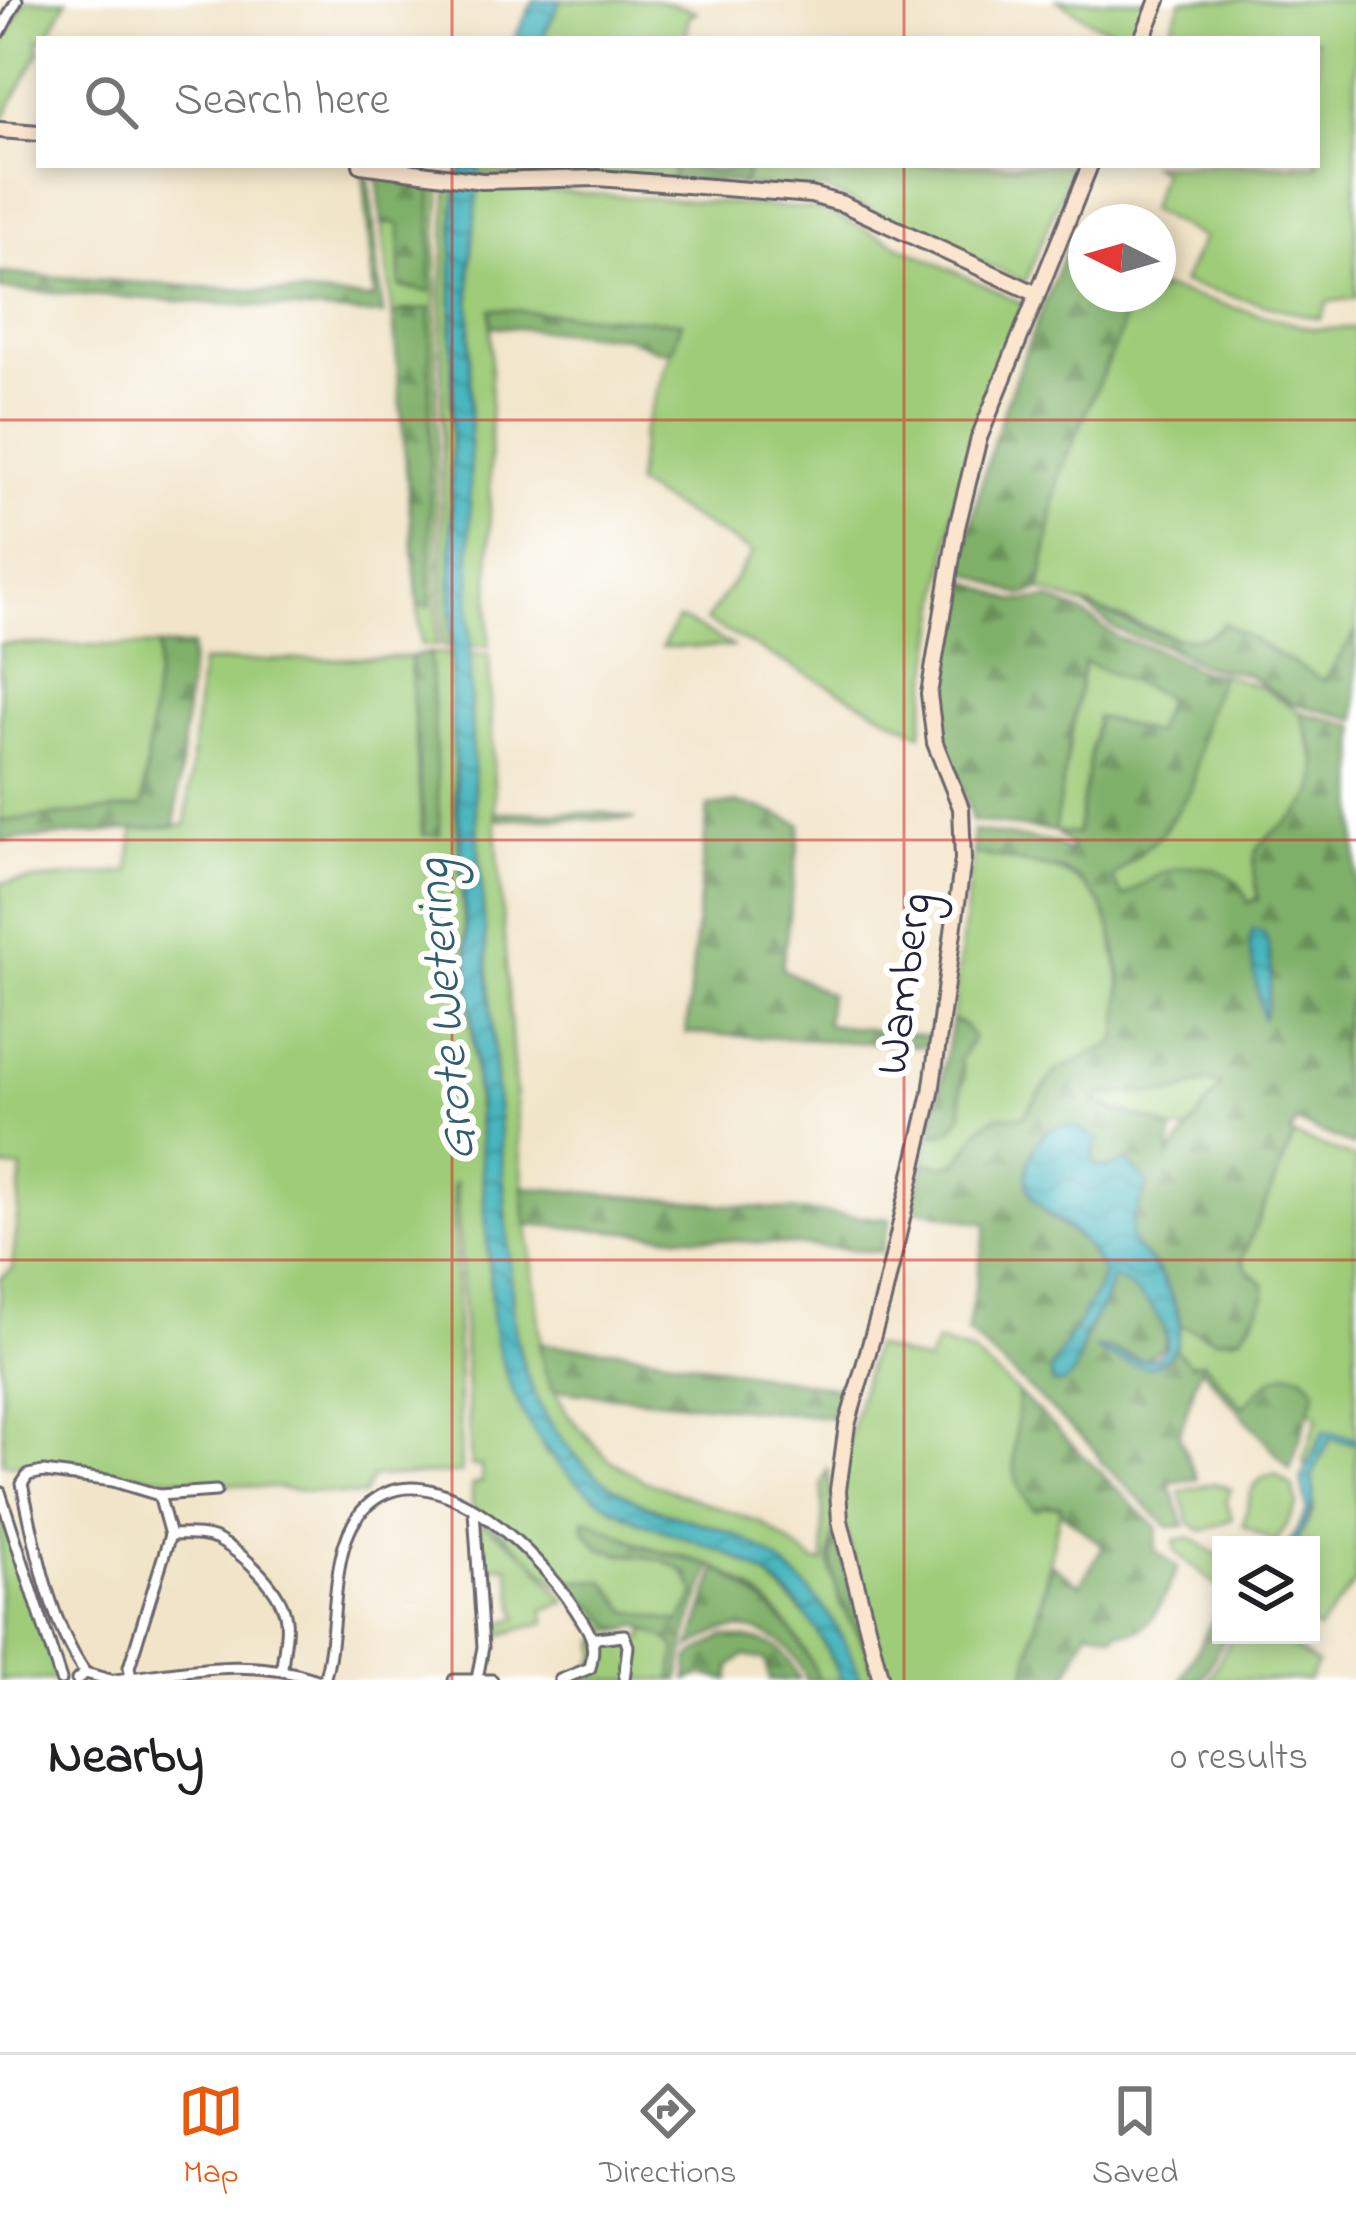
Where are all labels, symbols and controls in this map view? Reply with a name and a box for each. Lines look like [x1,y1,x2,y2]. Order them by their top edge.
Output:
search box [36,36,1320,168]
icon: search [78,69,144,135]
text: Search here [174,69,390,135]
north arrow [1068,204,1176,312]
water label: Grote Wetering [397,855,499,1164]
street label: Wamberg [859,888,954,1080]
map controls [1212,1536,1320,1644]
button: layers [1212,1536,1320,1644]
text: Nearby [48,1721,204,1796]
text: 0 results [1170,1730,1308,1787]
tab: Map [178,2078,244,2198]
tab: Directions [599,2078,737,2198]
tab: Saved [1092,2078,1178,2198]

